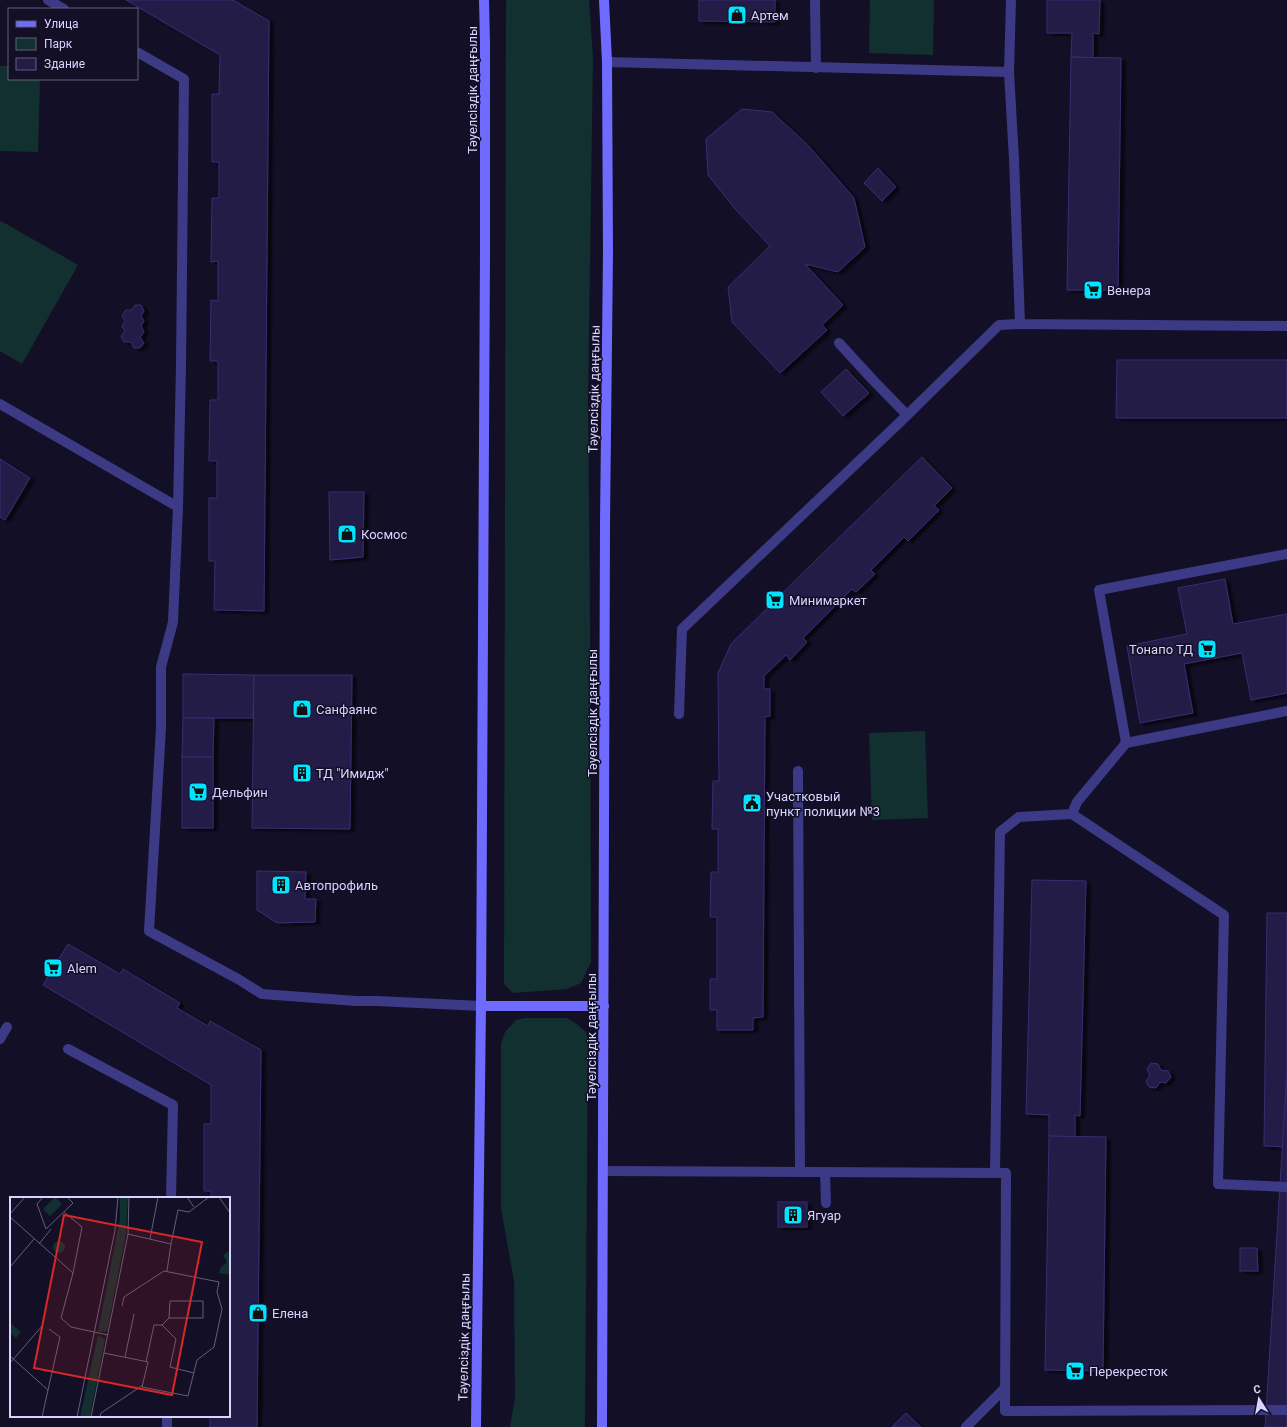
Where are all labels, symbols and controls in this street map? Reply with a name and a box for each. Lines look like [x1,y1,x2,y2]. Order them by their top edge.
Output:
shop icon: Артем [726,4,748,26]
legend [8,8,138,80]
place label: Артем [751,8,789,23]
text: Улица [44,17,79,31]
street label: Тәуелсіздік даңғылы [465,26,480,154]
text: Парк [44,37,73,51]
text: Здание [44,57,85,71]
supermarket icon: Венера [1082,279,1104,301]
place label: Венера [1107,283,1151,298]
street label: Тәуелсіздік даңғылы [585,325,603,453]
shop icon: Космос [336,523,358,545]
place label: Космос [361,527,407,542]
supermarket icon: Минимаркет [764,589,786,611]
place label: Минимаркет [789,593,867,608]
supermarket icon: Тонапо ТД [1196,638,1218,660]
place label: Тонапо ТД [1129,642,1193,657]
street label: Тәуелсіздік даңғылы [585,649,600,777]
shop icon: Санфаянс [291,698,313,720]
place label: Санфаянс [316,702,377,717]
building icon: ТД "Имидж" [291,762,313,784]
place label: ТД "Имидж" [316,766,389,781]
supermarket icon: Дельфин [187,781,209,803]
place label: Дельфин [212,785,268,800]
place label: Участковый пункт полиции №3 [766,789,880,819]
public building icon: Участковый пункт полиции №3 [741,792,763,814]
building icon: Автопрофиль [270,874,292,896]
place label: Автопрофиль [295,878,378,893]
supermarket icon: Alem [42,957,64,979]
place label: Alem [67,961,97,976]
street label: Тәуелсіздік даңғылы [584,973,599,1101]
inset map [10,1197,230,1417]
building icon: Ягуар [782,1204,804,1226]
place label: Ягуар [807,1208,841,1223]
street label: Тәуелсіздік даңғылы [455,1273,473,1401]
shop icon: Елена [247,1302,269,1324]
place label: Елена [272,1306,308,1321]
supermarket icon: Перекресток [1064,1360,1086,1382]
place label: Перекресток [1089,1364,1168,1379]
north arrow [1239,1379,1279,1419]
text: С [1252,1383,1262,1397]

